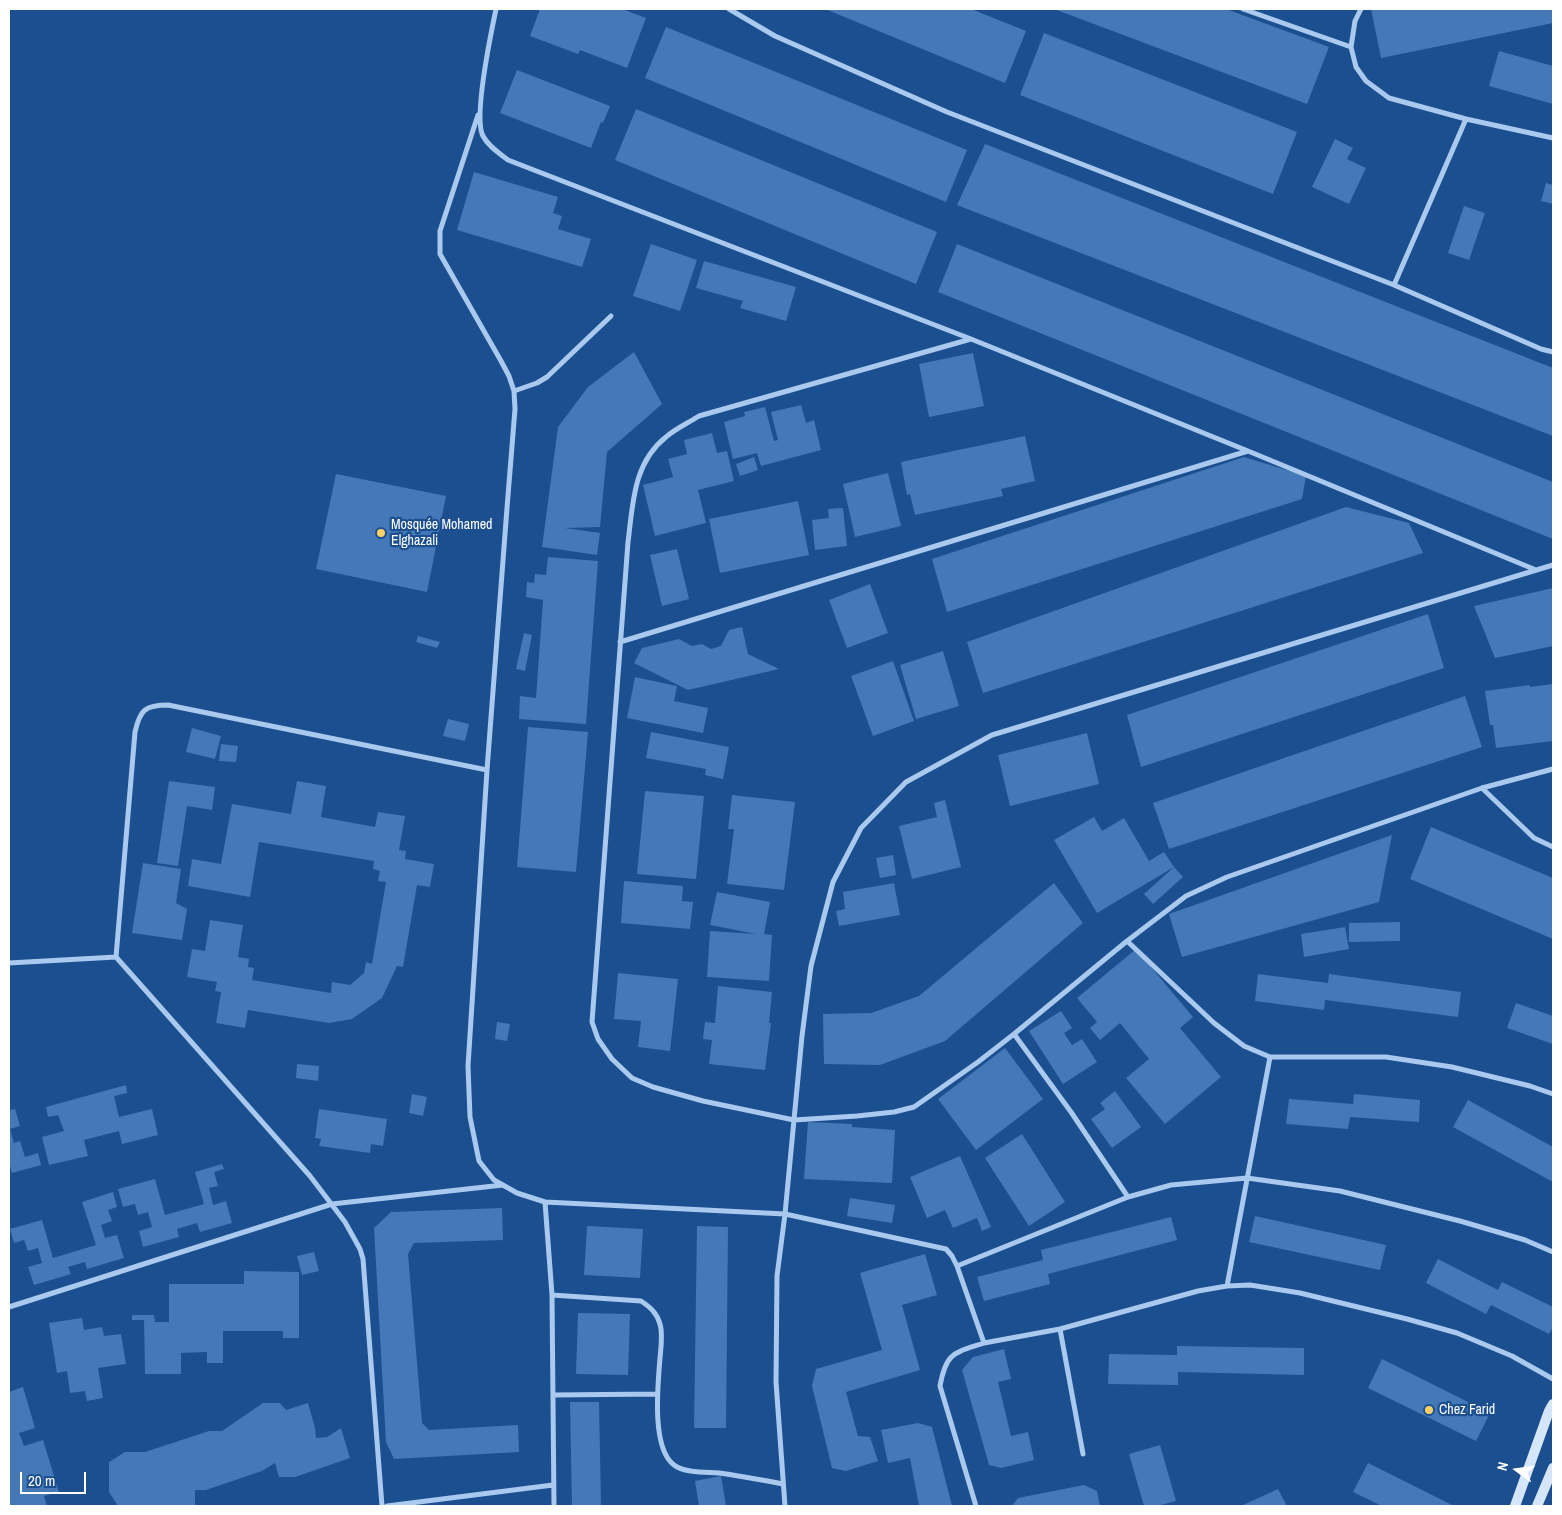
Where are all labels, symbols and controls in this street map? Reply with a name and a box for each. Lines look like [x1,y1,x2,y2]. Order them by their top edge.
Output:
place label: Mosquée Mohamed Elghazali [391,517,492,550]
marker: Mosquée Mohamed Elghazali [375,527,387,539]
place label: Chez Farid [1439,1402,1495,1418]
marker: Chez Farid [1423,1404,1435,1416]
north arrow [1492,1445,1542,1495]
text: N [1493,1460,1512,1473]
scale bar [22,1462,89,1494]
text: 20 m [28,1470,55,1491]

